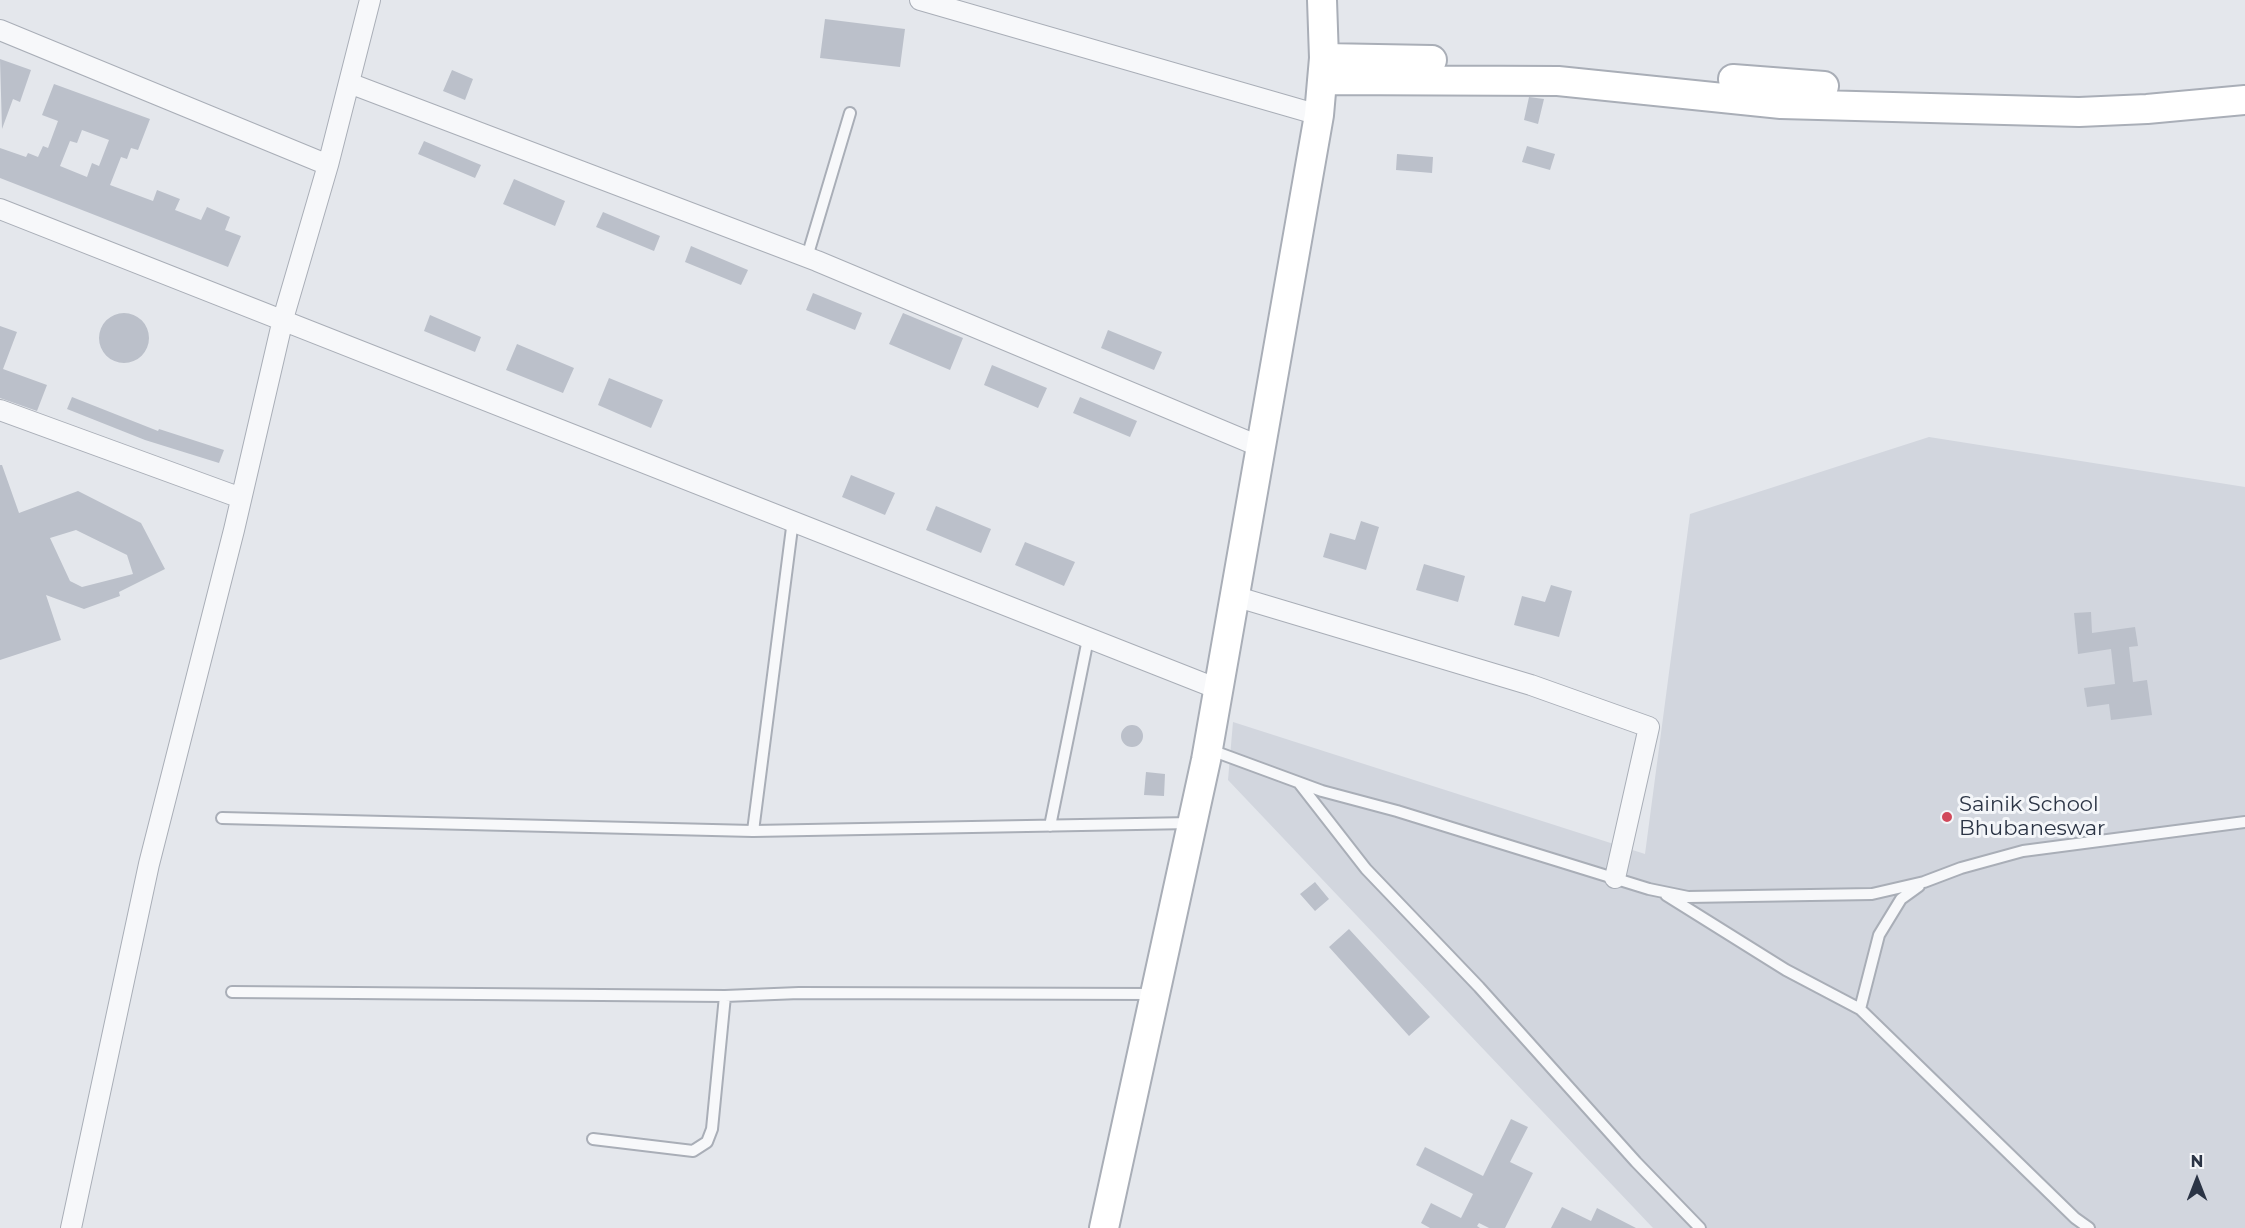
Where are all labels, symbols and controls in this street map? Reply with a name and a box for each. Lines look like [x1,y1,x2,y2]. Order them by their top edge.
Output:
place label: Sainik School Bhubaneswar [1959,792,2105,842]
marker: Sainik School Bhubaneswar [1940,810,1954,824]
north arrow [2167,1150,2227,1210]
text: N [2191,1152,2203,1171]

